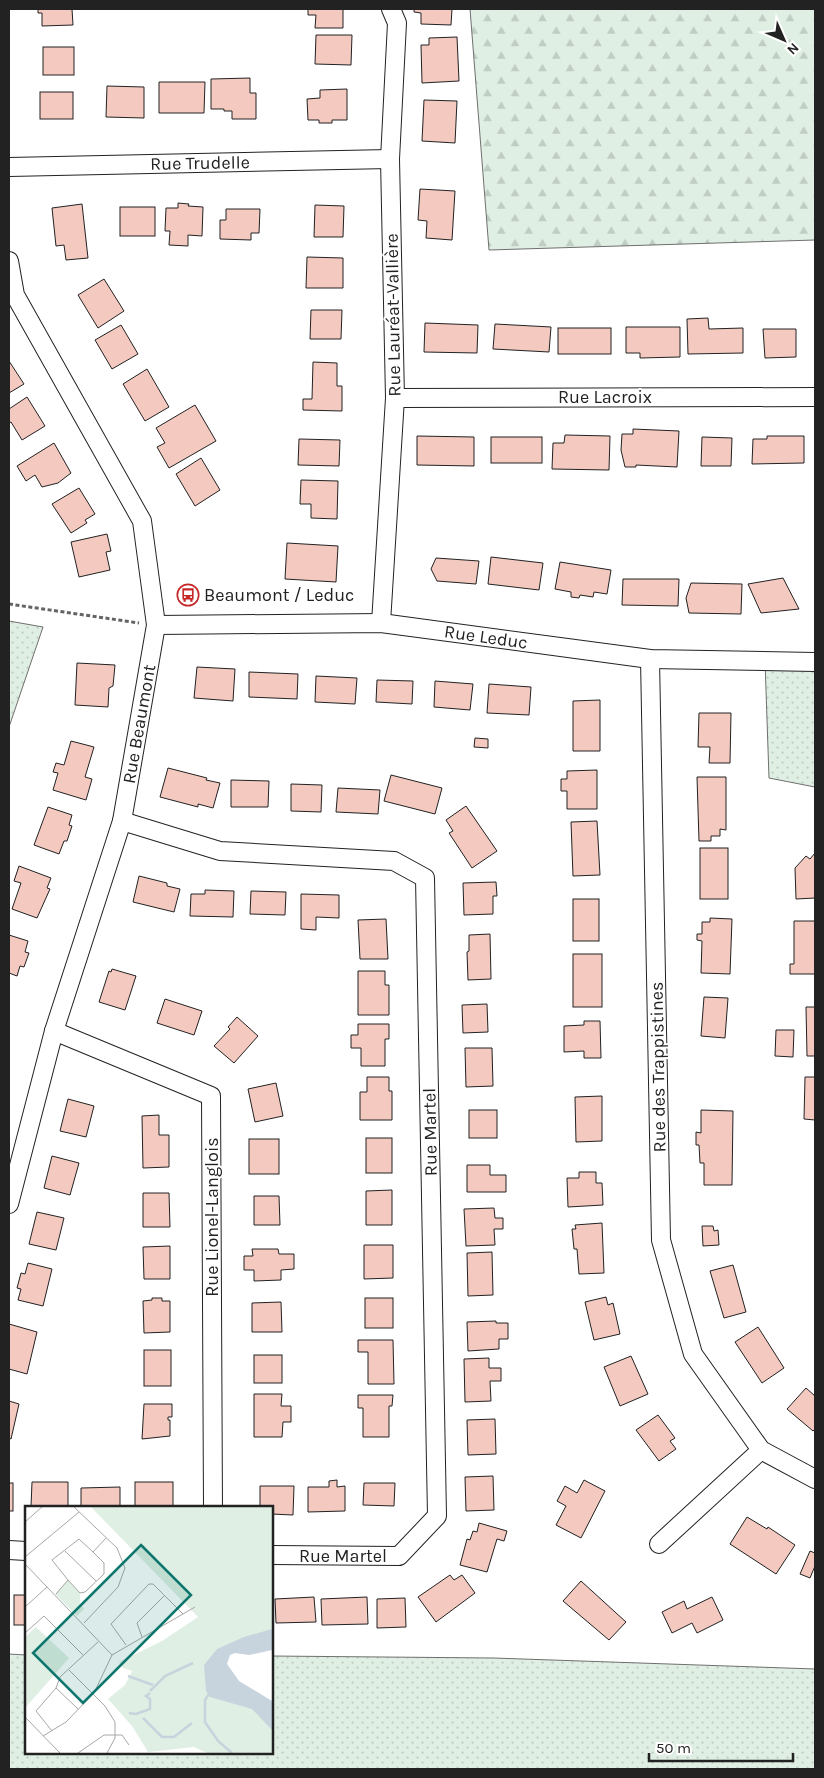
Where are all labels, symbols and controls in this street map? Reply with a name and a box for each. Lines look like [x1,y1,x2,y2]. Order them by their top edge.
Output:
north arrow [759,15,809,65]
text: N [783,39,802,58]
street label: Rue Trudelle [150,151,250,175]
street label: Rue Lauréat-Vallière [381,233,405,397]
street label: Rue Lacroix [558,386,652,408]
bus stop icon: Beaumont / Leduc [176,583,200,607]
place label: Beaumont / Leduc [204,584,354,606]
street label: Rue Leduc [443,620,529,654]
street label: Rue Beaumont [118,662,160,785]
street label: Rue des Trappistines [646,981,670,1153]
street label: Rue Martel [418,1088,442,1176]
street label: Rue Lionel-Langlois [201,1137,223,1297]
inset map [25,1506,272,1753]
street label: Rue Martel [299,1545,387,1567]
scale bar [649,1730,793,1762]
text: 50 m [656,1739,691,1757]

